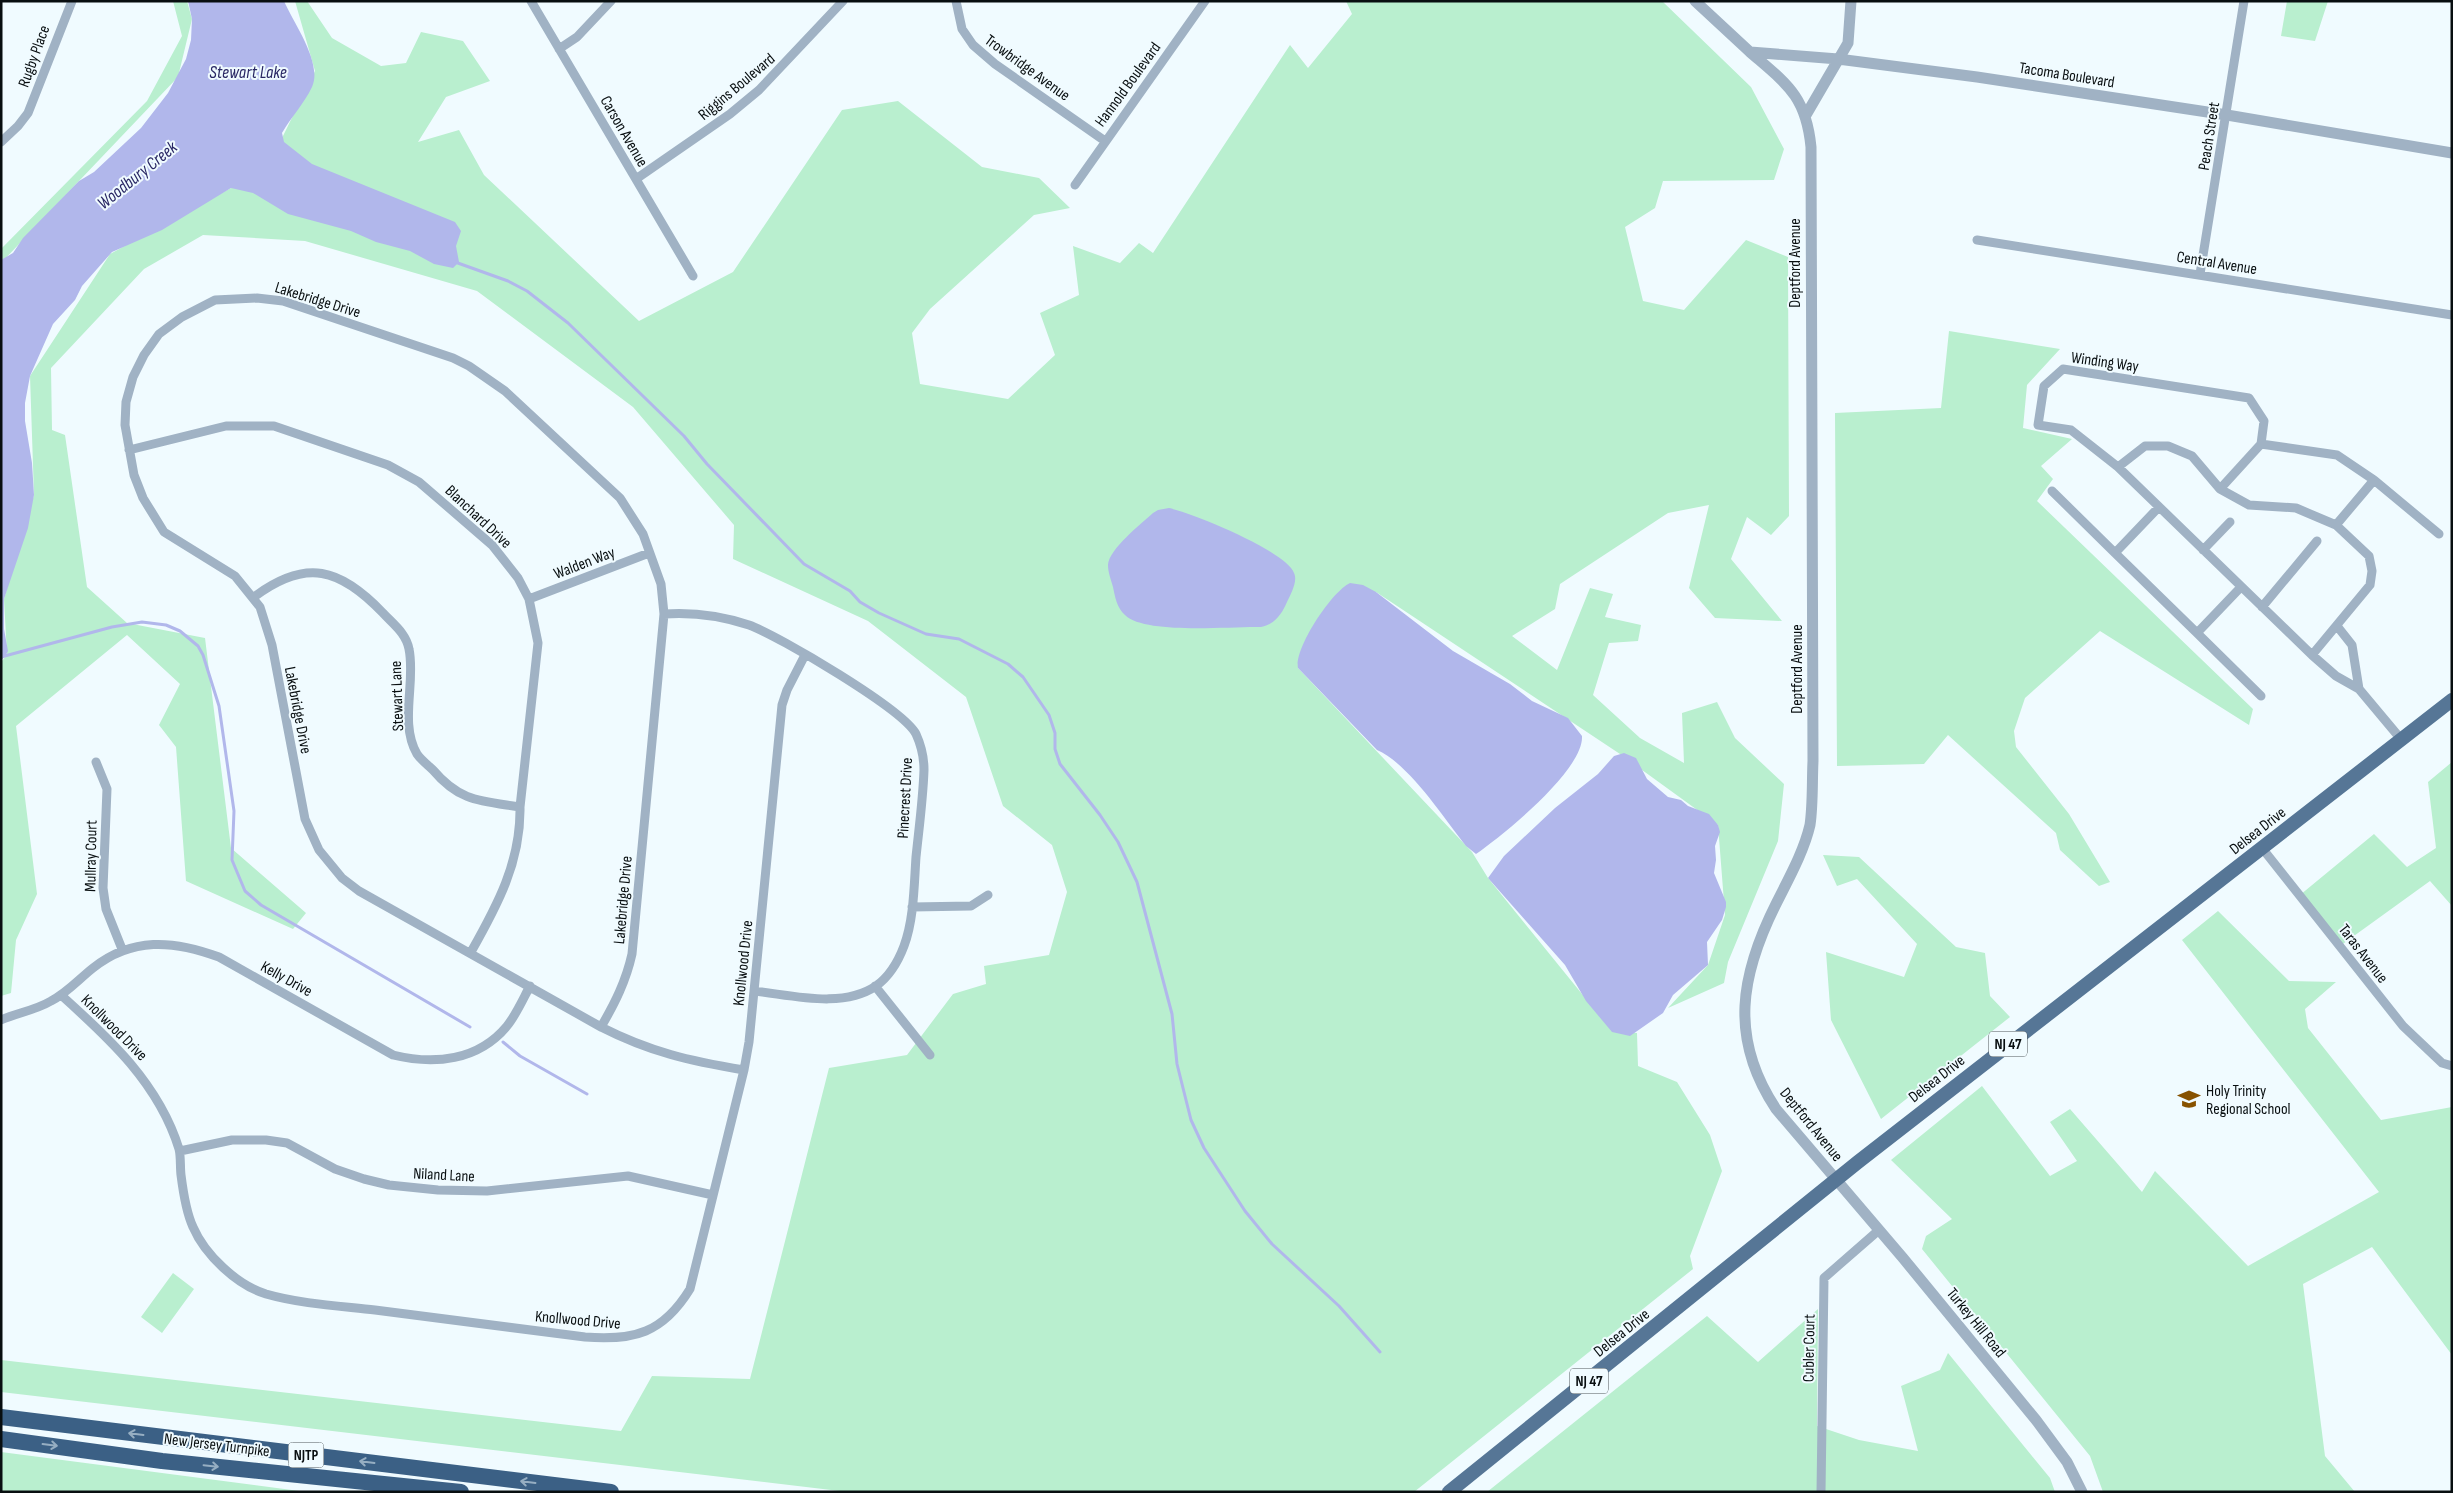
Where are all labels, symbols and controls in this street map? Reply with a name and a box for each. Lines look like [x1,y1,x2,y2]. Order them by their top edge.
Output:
street label: Rugby Place [14,23,54,90]
street label: Trowbridge Avenue [981,31,1073,105]
street label: Hannold Boulevard [1091,39,1165,131]
street label: Riggins Boulevard [695,50,779,125]
street label: Tacoma Boulevard [2018,59,2116,92]
water label: Stewart Lake [209,62,287,83]
street label: Carson Avenue [596,93,652,171]
street label: Peach Street [2195,101,2224,172]
water label: Woodbury Creek [93,136,182,214]
street label: Deptford Avenue [1786,218,1805,308]
street label: Central Avenue [2175,248,2258,279]
street label: Lakebridge Drive [272,278,363,322]
street label: Winding Way [2070,348,2140,377]
street label: Blanchard Drive [441,481,515,553]
street label: Walden Way [551,543,618,584]
street label: Deptford Avenue [1788,624,1807,714]
street label: Stewart Lane [387,660,408,731]
street label: Lakebridge Drive [280,665,315,756]
street label: Pinecrest Drive [894,757,917,839]
street label: Delsea Drive [2226,803,2290,859]
street label: Mullray Court [81,820,102,892]
street label: Lakebridge Drive [610,855,637,945]
street label: Knollwood Drive [730,919,757,1007]
street label: Taras Avenue [2334,921,2392,987]
street label: Kelly Drive [257,957,315,1001]
street label: Knollwood Drive [77,991,151,1065]
road number: NJ 47 [1989,1032,2027,1056]
street label: Delsea Drive [1905,1051,1969,1107]
place label: Holy Trinity Regional School [2206,1082,2291,1119]
street label: Deptford Avenue [1775,1084,1846,1166]
school or university icon: Holy Trinity Regional School [2176,1086,2202,1112]
street label: Niland Lane [413,1164,475,1187]
street label: Turkey Hill Road [1942,1284,2010,1361]
street label: Delsea Drive [1590,1305,1654,1361]
street label: Knollwood Drive [534,1307,622,1334]
street label: Cubler Court [1799,1314,1820,1382]
road number: NJ 47 [1570,1368,1608,1394]
one-way arrow [128,1428,144,1438]
street label: New Jersey Turnpike [163,1430,271,1461]
one-way arrow [41,1440,57,1450]
road number: NJTP [288,1442,324,1468]
one-way arrow [359,1457,375,1467]
one-way arrow [202,1461,218,1471]
one-way arrow [520,1477,536,1487]

